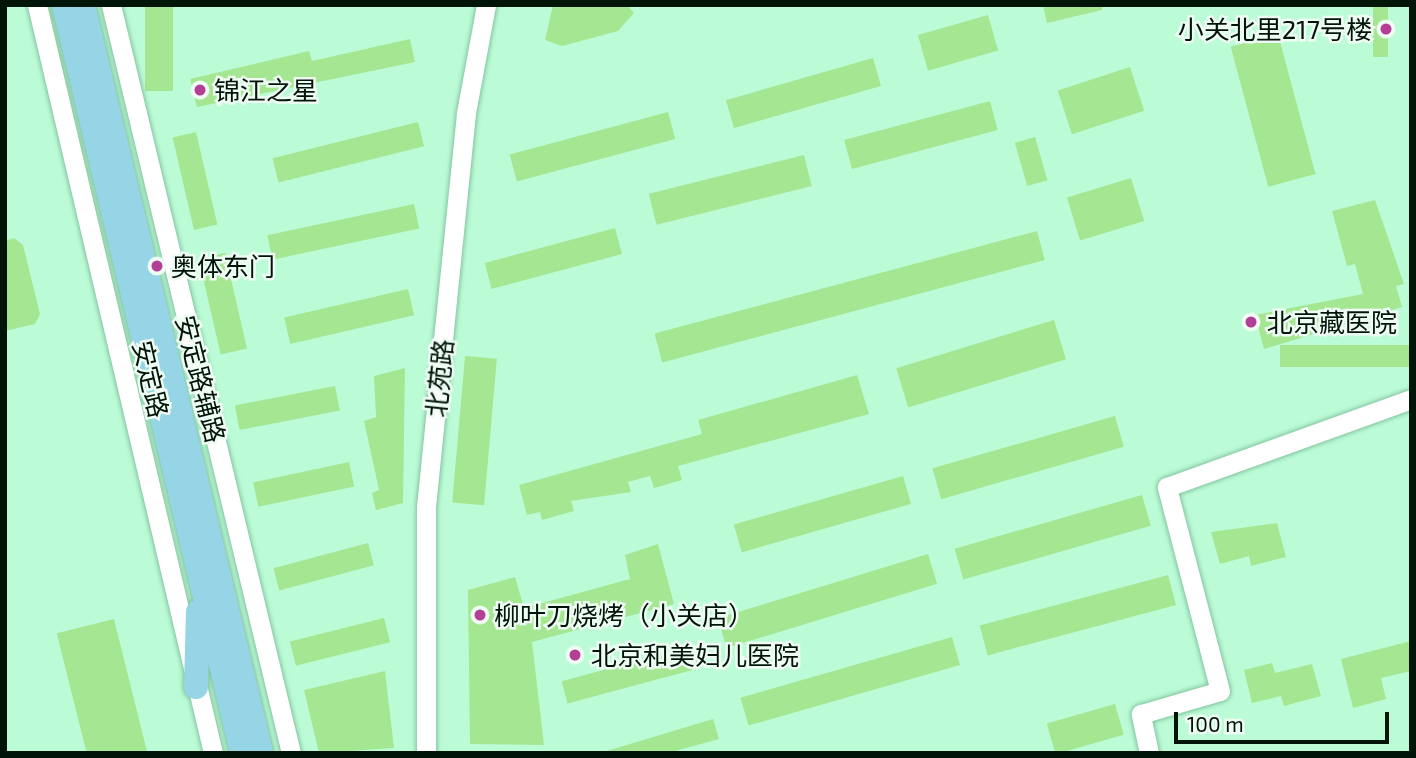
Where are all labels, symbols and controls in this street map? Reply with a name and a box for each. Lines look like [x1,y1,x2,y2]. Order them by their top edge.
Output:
place label: 小关北里217号楼 [1178,13,1372,45]
marker: 小关北里217号楼 [1378,21,1394,37]
place label: 锦江之星 [214,74,318,106]
marker: 锦江之星 [192,82,208,98]
place label: 奥体东门 [171,250,275,282]
marker: 奥体东门 [149,258,165,274]
place label: 北京藏医院 [1267,306,1397,338]
street label: 安定路辅路 [170,312,232,446]
marker: 北京藏医院 [1241,312,1261,332]
street label: 安定路 [127,337,175,421]
street label: 北苑路 [419,338,459,418]
place label: 柳叶刀烧烤（小关店） [494,599,754,631]
marker: 柳叶刀烧烤（小关店） [472,607,488,623]
place label: 北京和美妇儿医院 [591,639,799,671]
marker: 北京和美妇儿医院 [565,645,585,665]
scale bar [1178,698,1393,742]
text: 100 m [1187,711,1244,736]

